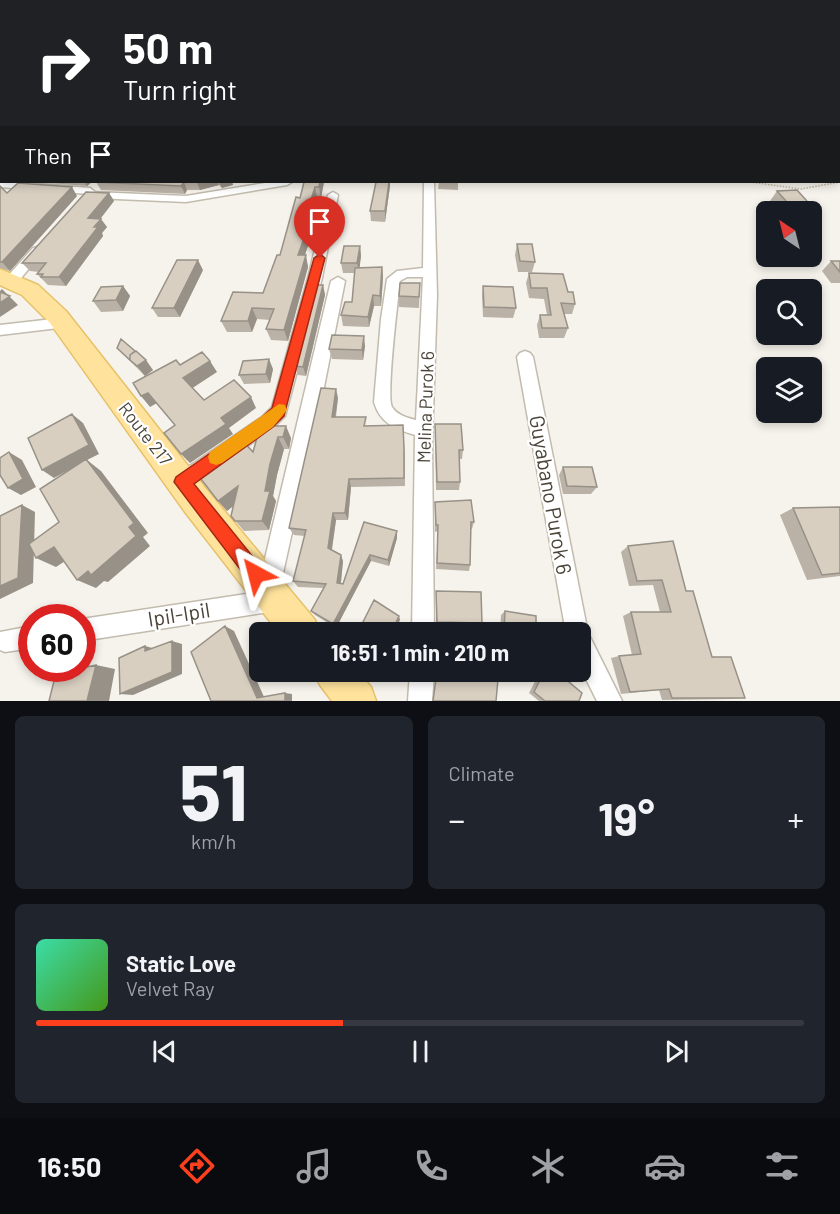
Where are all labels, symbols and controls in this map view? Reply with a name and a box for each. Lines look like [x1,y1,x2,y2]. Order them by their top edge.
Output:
text: 50 m [123,22,213,72]
icon: right [24,24,102,102]
text: Turn right [123,73,237,105]
icon: arrive [84,138,117,171]
text: Then [24,142,72,168]
pin [294,196,345,258]
north arrow [756,201,822,267]
map controls [756,201,822,423]
icon: arrive [303,205,336,238]
button: search [756,279,822,345]
street label: Melina Purok 6 [412,351,438,463]
button: layers [756,357,822,423]
street label: Route 217 [114,397,178,470]
street label: Guyabano Purok 6 [525,413,578,576]
position arrow [224,542,288,606]
street label: Ipil-Ipil [146,596,212,631]
speed limit sign: 60 [18,604,96,682]
text: 16:51 · 1 min · 210 m [331,639,509,665]
text: 51 [179,743,248,837]
text: Climate [449,761,515,785]
text: 19° [598,791,655,845]
text: − [449,799,465,839]
text: + [788,799,804,839]
text: km/h [191,829,236,853]
text: Static Love [126,950,236,976]
text: Velvet Ray [126,976,215,1000]
icon: previous [148,1035,181,1068]
icon: pause [404,1035,437,1068]
icon: next [660,1035,693,1068]
icon: directions [176,1145,218,1187]
icon: music [293,1145,335,1187]
icon: phone [410,1145,452,1187]
icon: climate [527,1145,569,1187]
icon: car [644,1145,686,1187]
icon: filters [761,1145,803,1187]
text: 16:50 [37,1150,101,1182]

